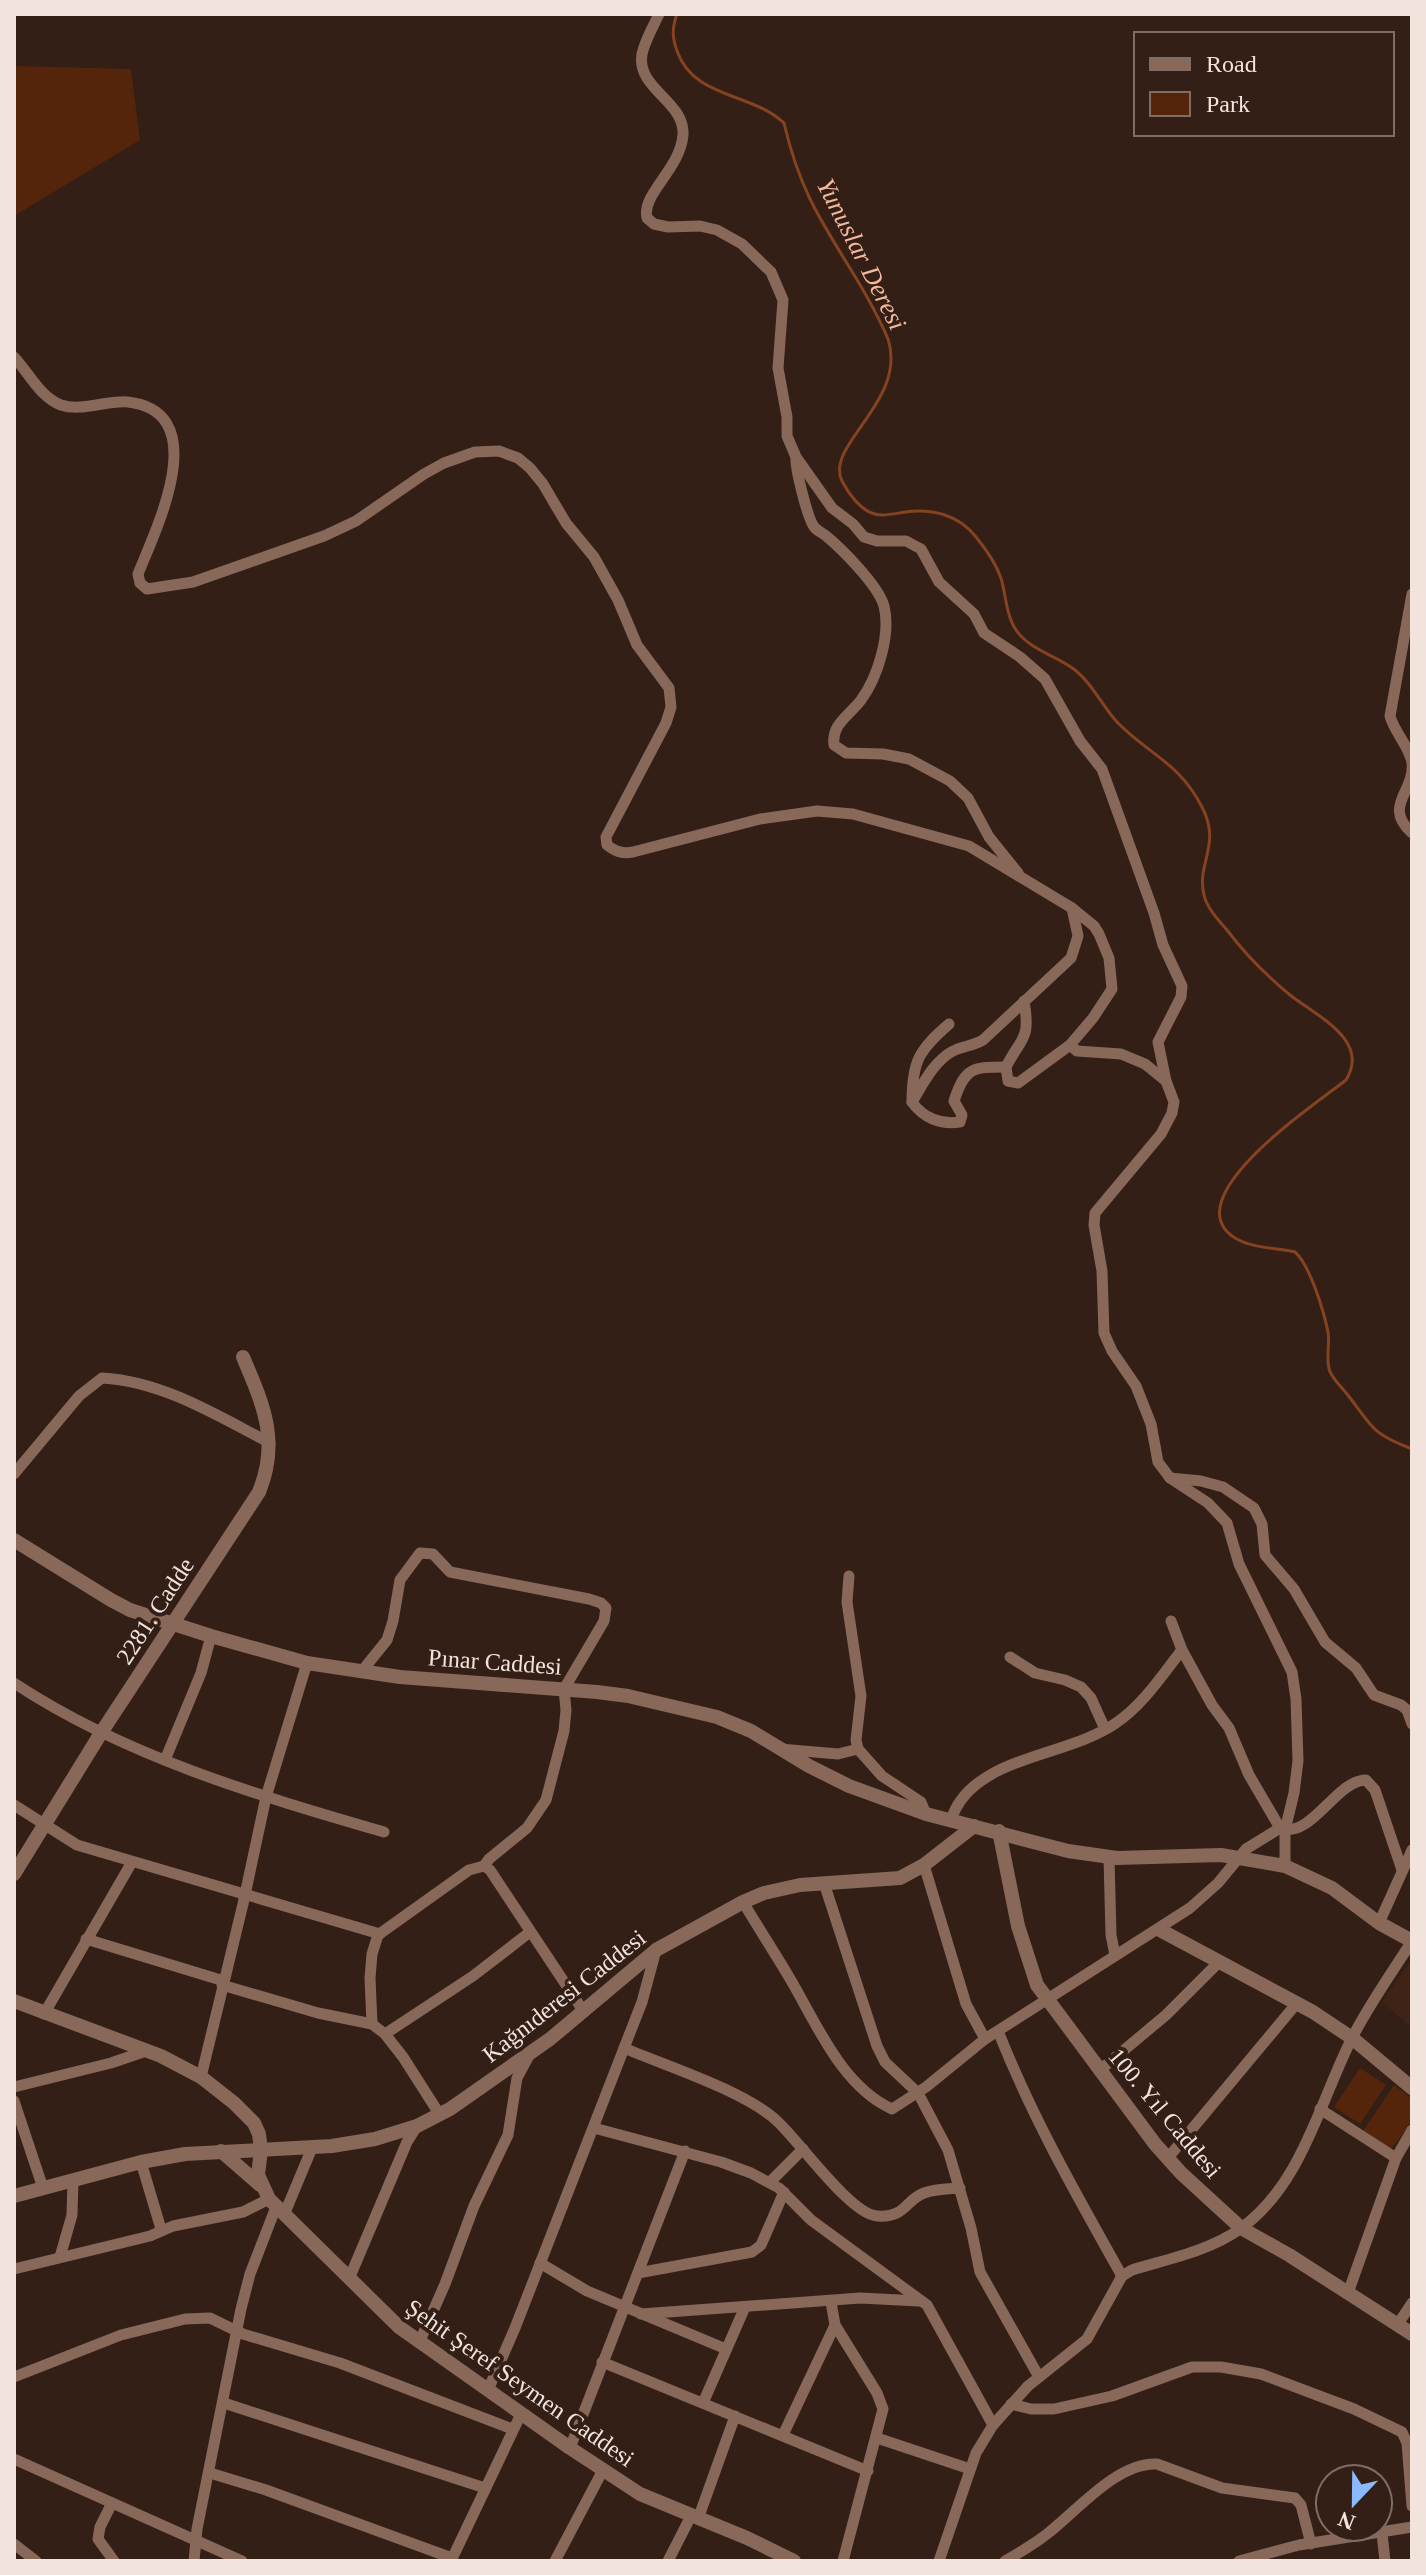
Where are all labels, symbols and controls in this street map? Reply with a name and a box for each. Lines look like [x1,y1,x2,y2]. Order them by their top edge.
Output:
legend [1134,32,1394,136]
text: Road [1206,51,1257,77]
text: Park [1206,91,1250,117]
water label: Yunuslar Deresi [811,174,912,335]
street label: 2281. Cadde [111,1553,199,1669]
street label: Pınar Caddesi [427,1644,563,1680]
street label: Kağnıderesi Caddesi [477,1924,651,2068]
street label: 100. Yıl Caddesi [1103,2043,1227,2183]
street label: Şehit Şeref Seymen Caddesi [401,2294,639,2472]
north arrow [1314,2463,1394,2543]
text: N [1335,2506,1359,2536]

